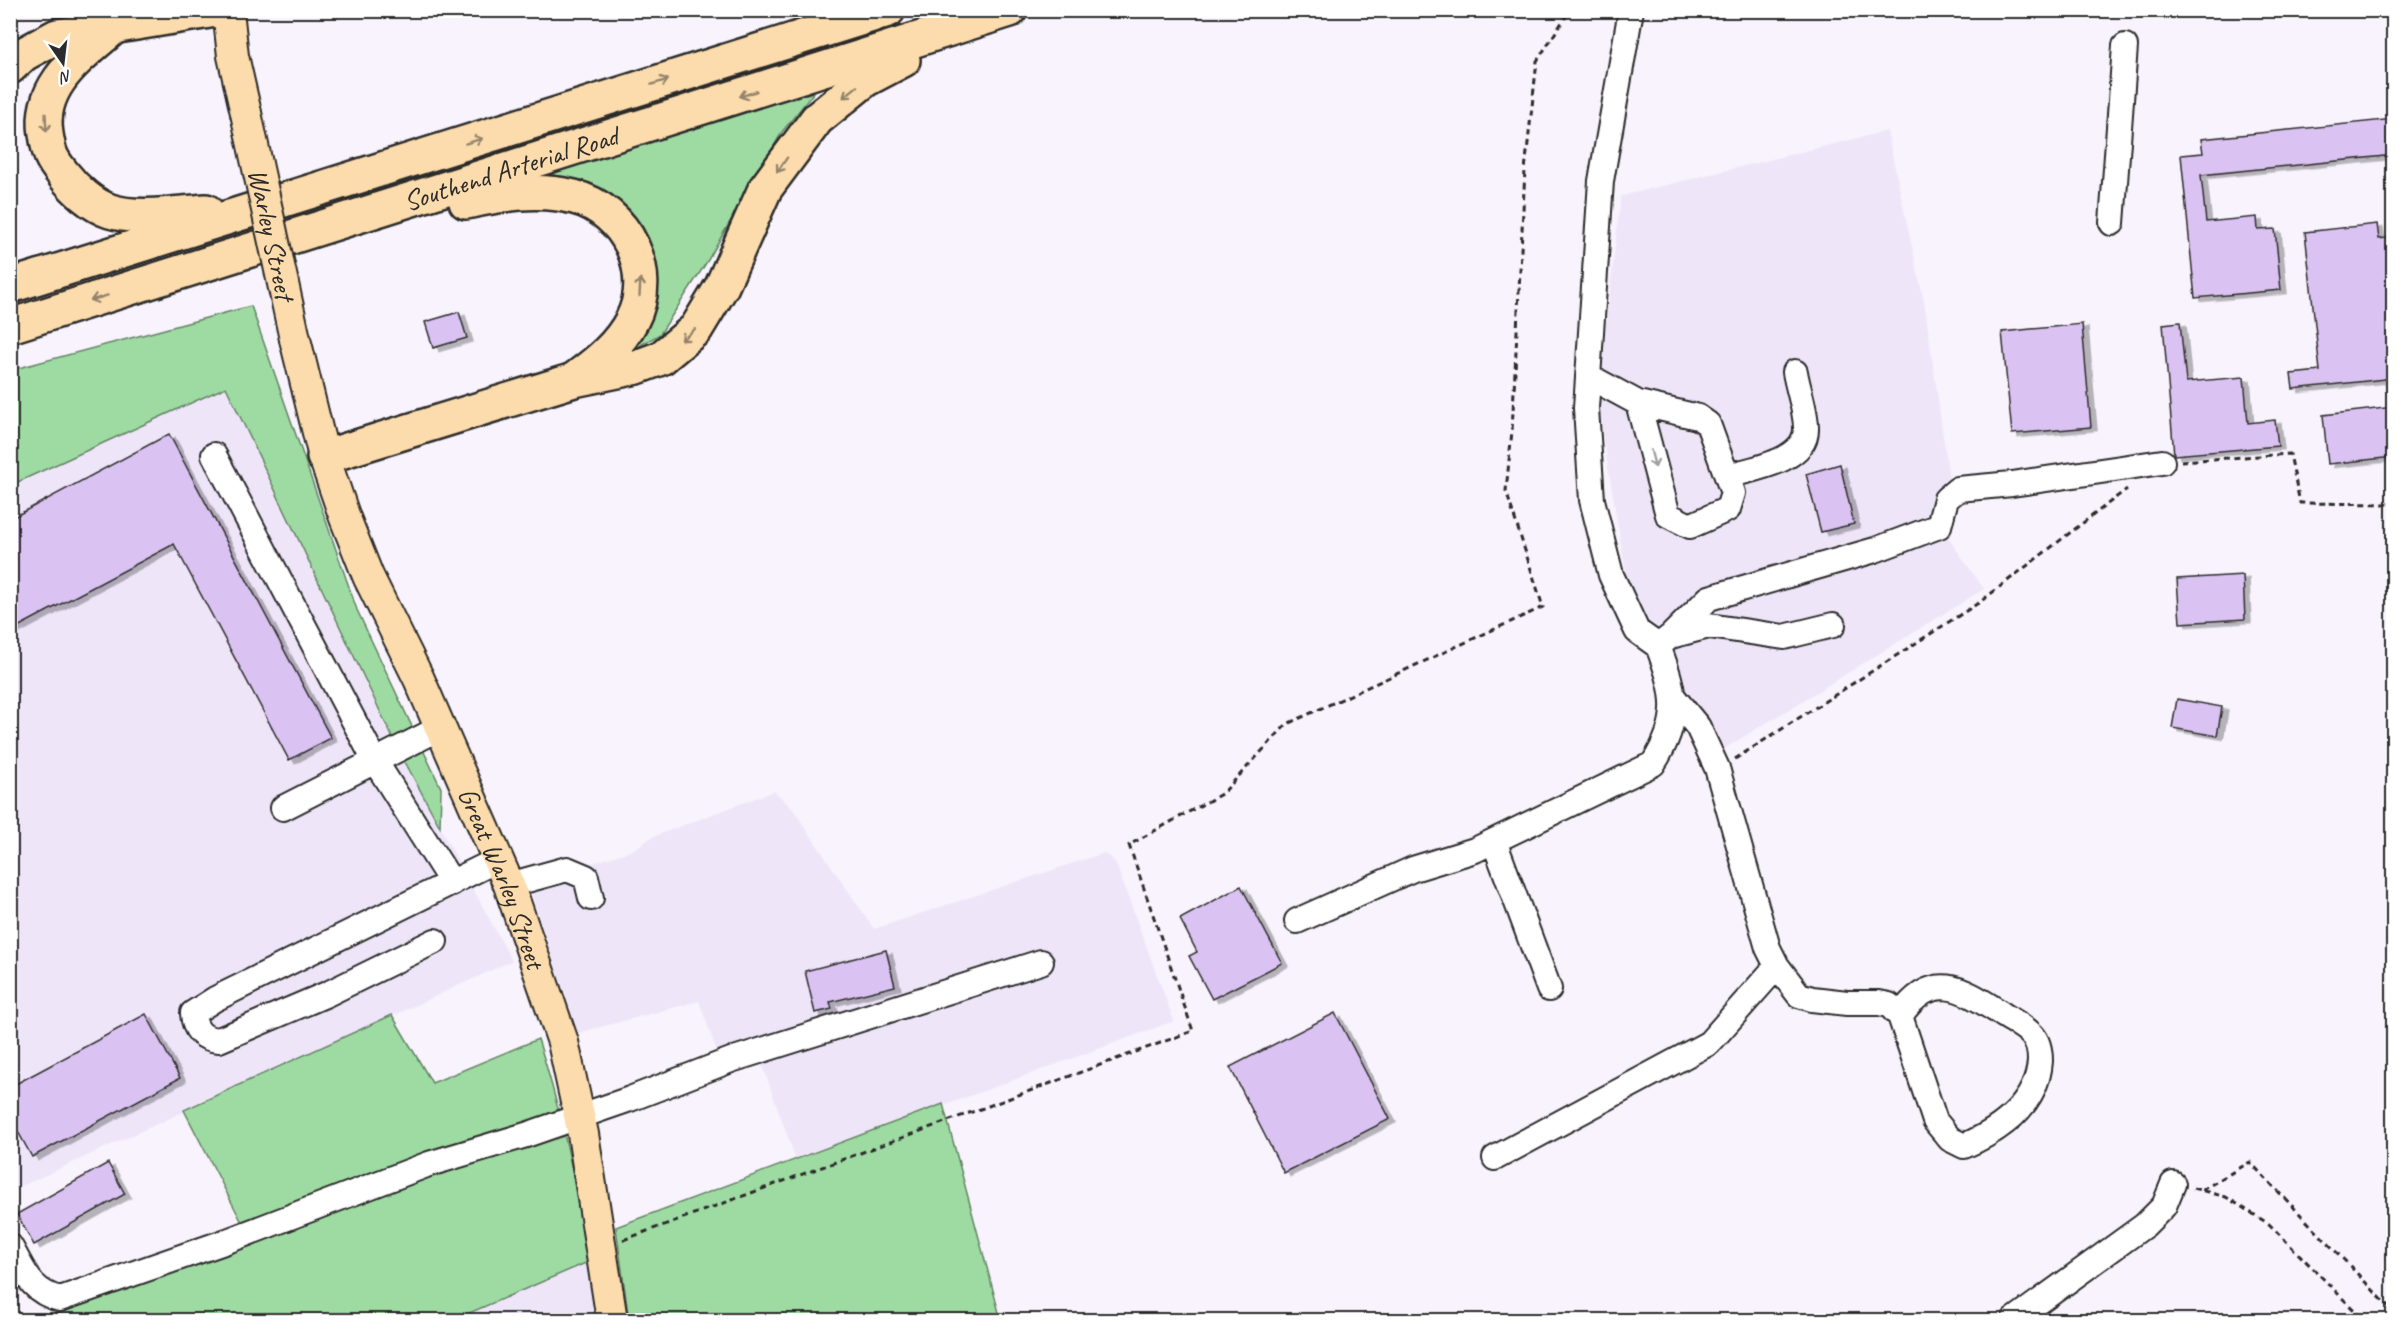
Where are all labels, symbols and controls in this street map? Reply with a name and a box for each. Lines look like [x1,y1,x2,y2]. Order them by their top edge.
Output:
north arrow [33,33,93,93]
text: N [56,66,74,88]
one-way arrow [650,76,669,87]
one-way arrow [843,85,859,98]
one-way arrow [739,89,758,100]
one-way arrow [40,113,51,132]
street label: Southend Arterial Road [399,117,626,219]
one-way arrow [464,134,483,145]
one-way arrow [776,157,788,173]
street label: Warley Street [241,165,304,307]
one-way arrow [635,278,646,297]
one-way arrow [90,294,109,305]
one-way arrow [681,328,696,342]
one-way arrow [1648,449,1659,468]
street label: Great Warley Street [450,782,554,976]

